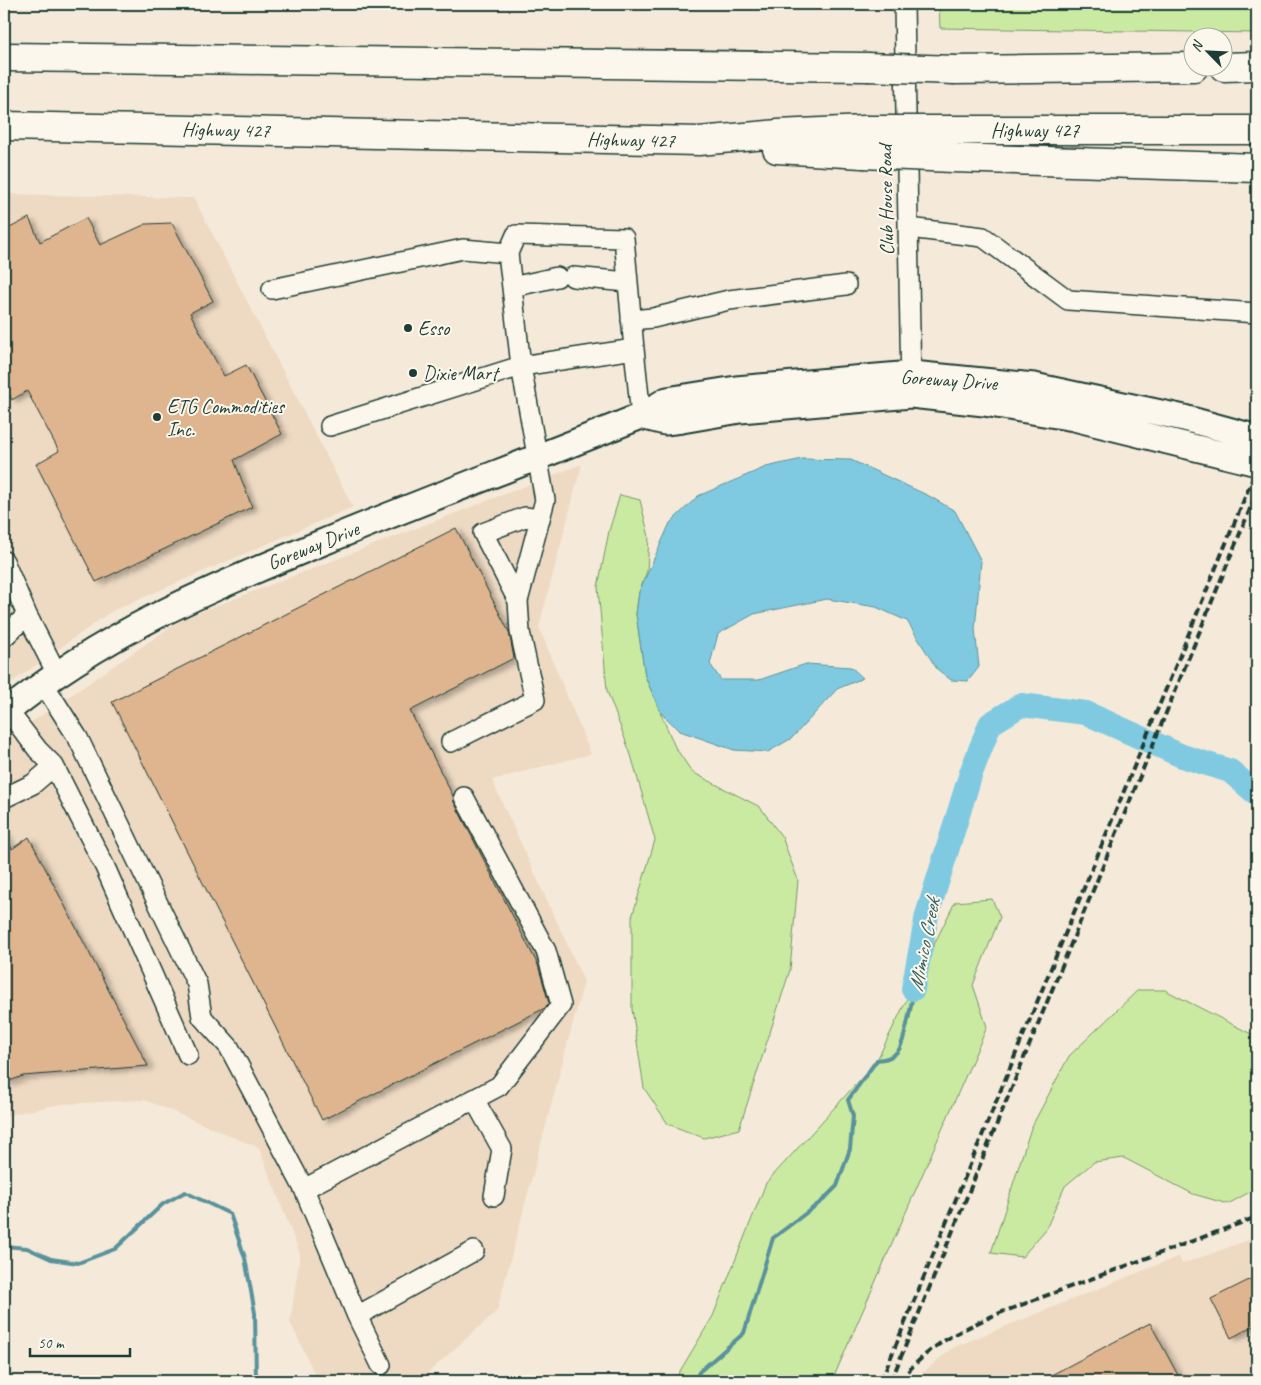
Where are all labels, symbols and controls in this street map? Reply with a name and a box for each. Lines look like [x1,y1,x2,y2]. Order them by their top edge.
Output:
north arrow [1184,28,1234,78]
text: N [1187,37,1207,54]
street label: Highway 427 [182,117,271,143]
street label: Highway 427 [991,118,1080,143]
street label: Highway 427 [587,127,676,153]
street label: Club House Road [872,141,899,256]
place label: Esso [418,316,450,341]
marker: Esso [402,322,414,334]
place label: Dixie Mart [423,361,501,386]
street label: Goreway Drive [900,364,1000,396]
marker: Dixie Mart [407,367,419,379]
place label: ETG Commodities Inc. [167,394,286,442]
marker: ETG Commodities Inc. [151,411,163,423]
street label: Goreway Drive [264,516,364,576]
water label: Mimico Creek [902,893,946,993]
scale bar [30,1325,130,1357]
text: 50 m [38,1334,65,1353]

